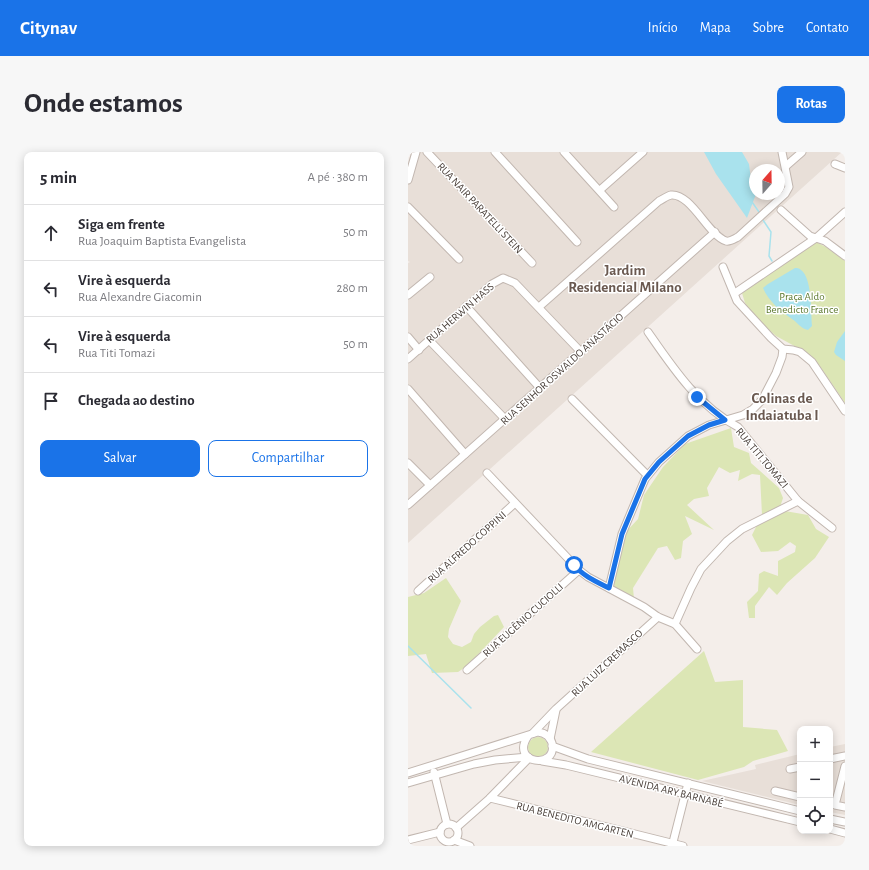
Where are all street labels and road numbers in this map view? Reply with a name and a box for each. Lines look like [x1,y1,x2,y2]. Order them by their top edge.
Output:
street label: RUA NAIR PARATELLI STEIN [435,160,525,256]
street label: RUA HERWIN HASS [424,281,496,345]
street label: RUA SENHOR OSWALDO ANASTÁCIO [498,310,626,427]
street label: RUA TITI TOMAZI [734,426,790,490]
street label: RUA ALFREDO COPPINI [426,509,508,585]
street label: RUA EUGÊNIO CUCIOLLI [481,581,565,659]
street label: RUA LUIZ CREMASCO [569,627,645,699]
street label: AVENIDA ARY BARNABÉ [618,772,725,809]
street label: RUA BENEDITO AMGARTEN [515,800,635,840]

